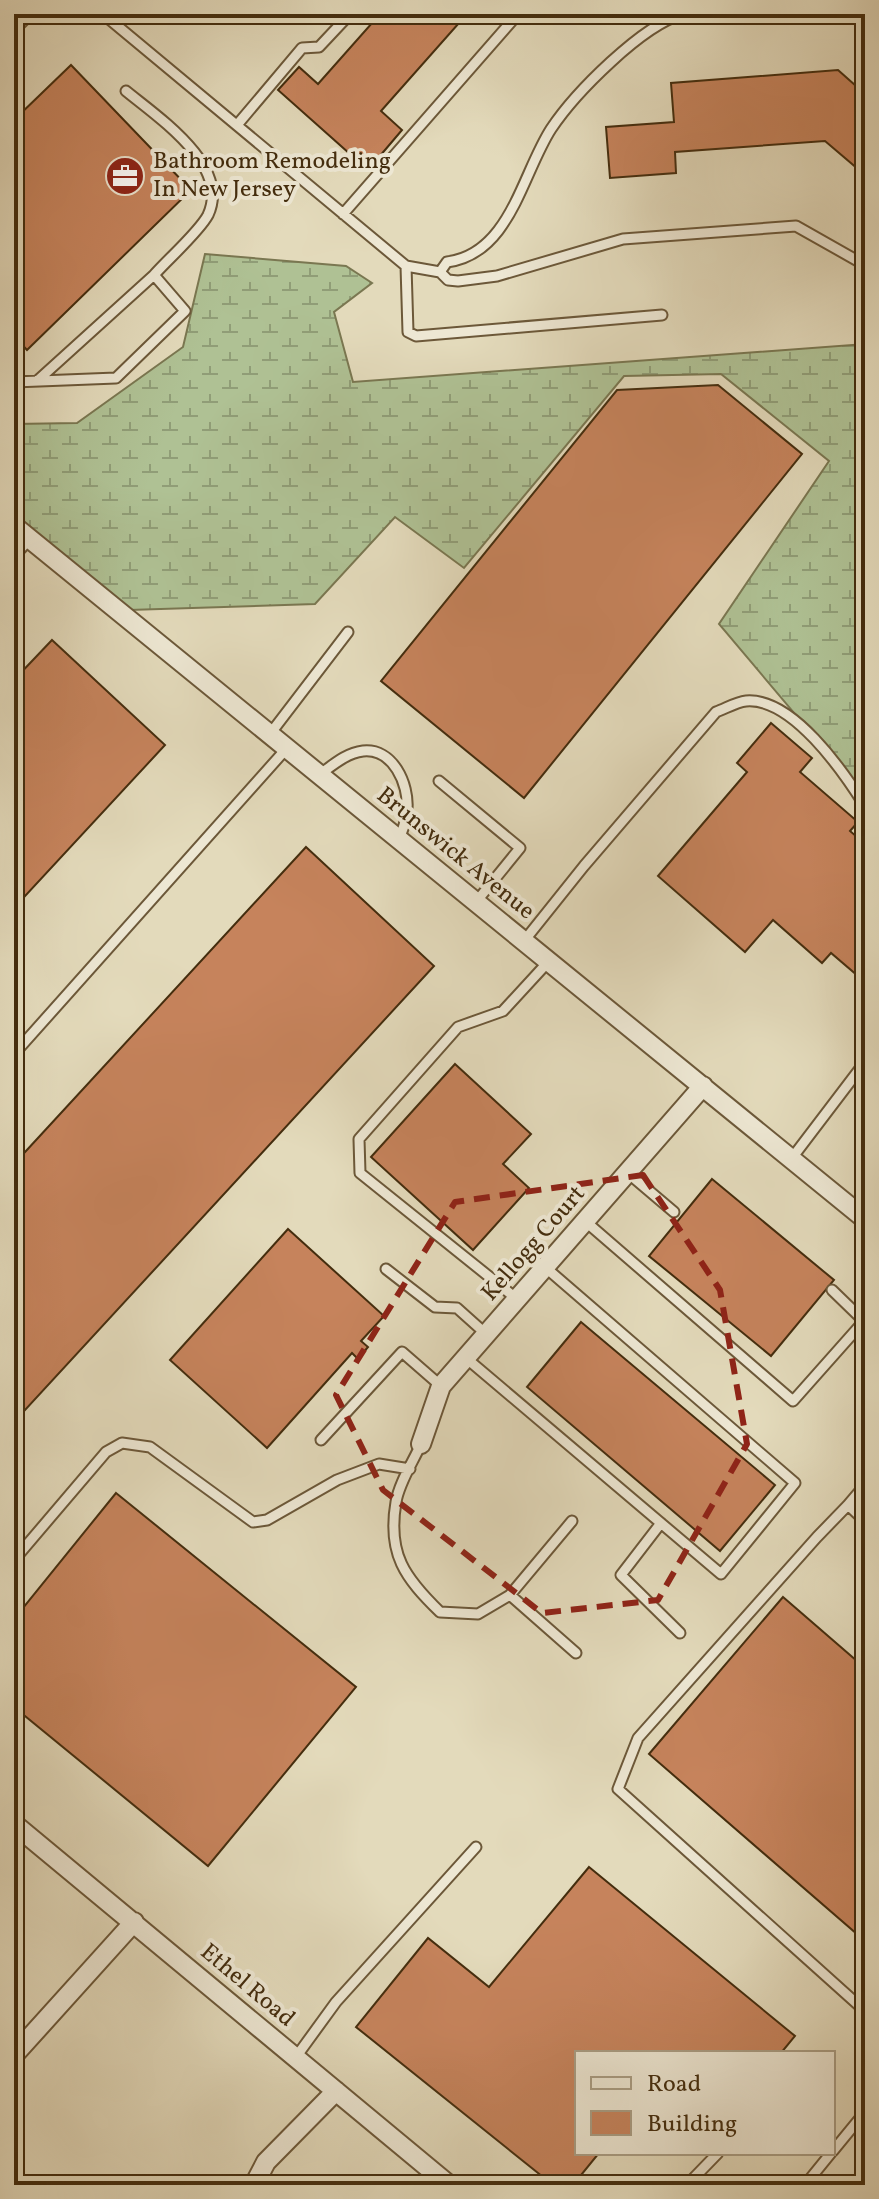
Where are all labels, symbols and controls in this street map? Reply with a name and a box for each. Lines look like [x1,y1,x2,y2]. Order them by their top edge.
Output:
place label: Bathroom Remodeling In New Jersey [153,145,391,207]
office icon: Bathroom Remodeling In New Jersey [104,155,146,197]
street label: Brunswick Avenue [369,779,541,929]
street label: Kellogg Court [474,1179,594,1309]
street label: Ethel Road [192,1936,302,2036]
legend [575,2051,835,2155]
text: Road [647,2068,701,2102]
text: Building [647,2108,737,2142]

